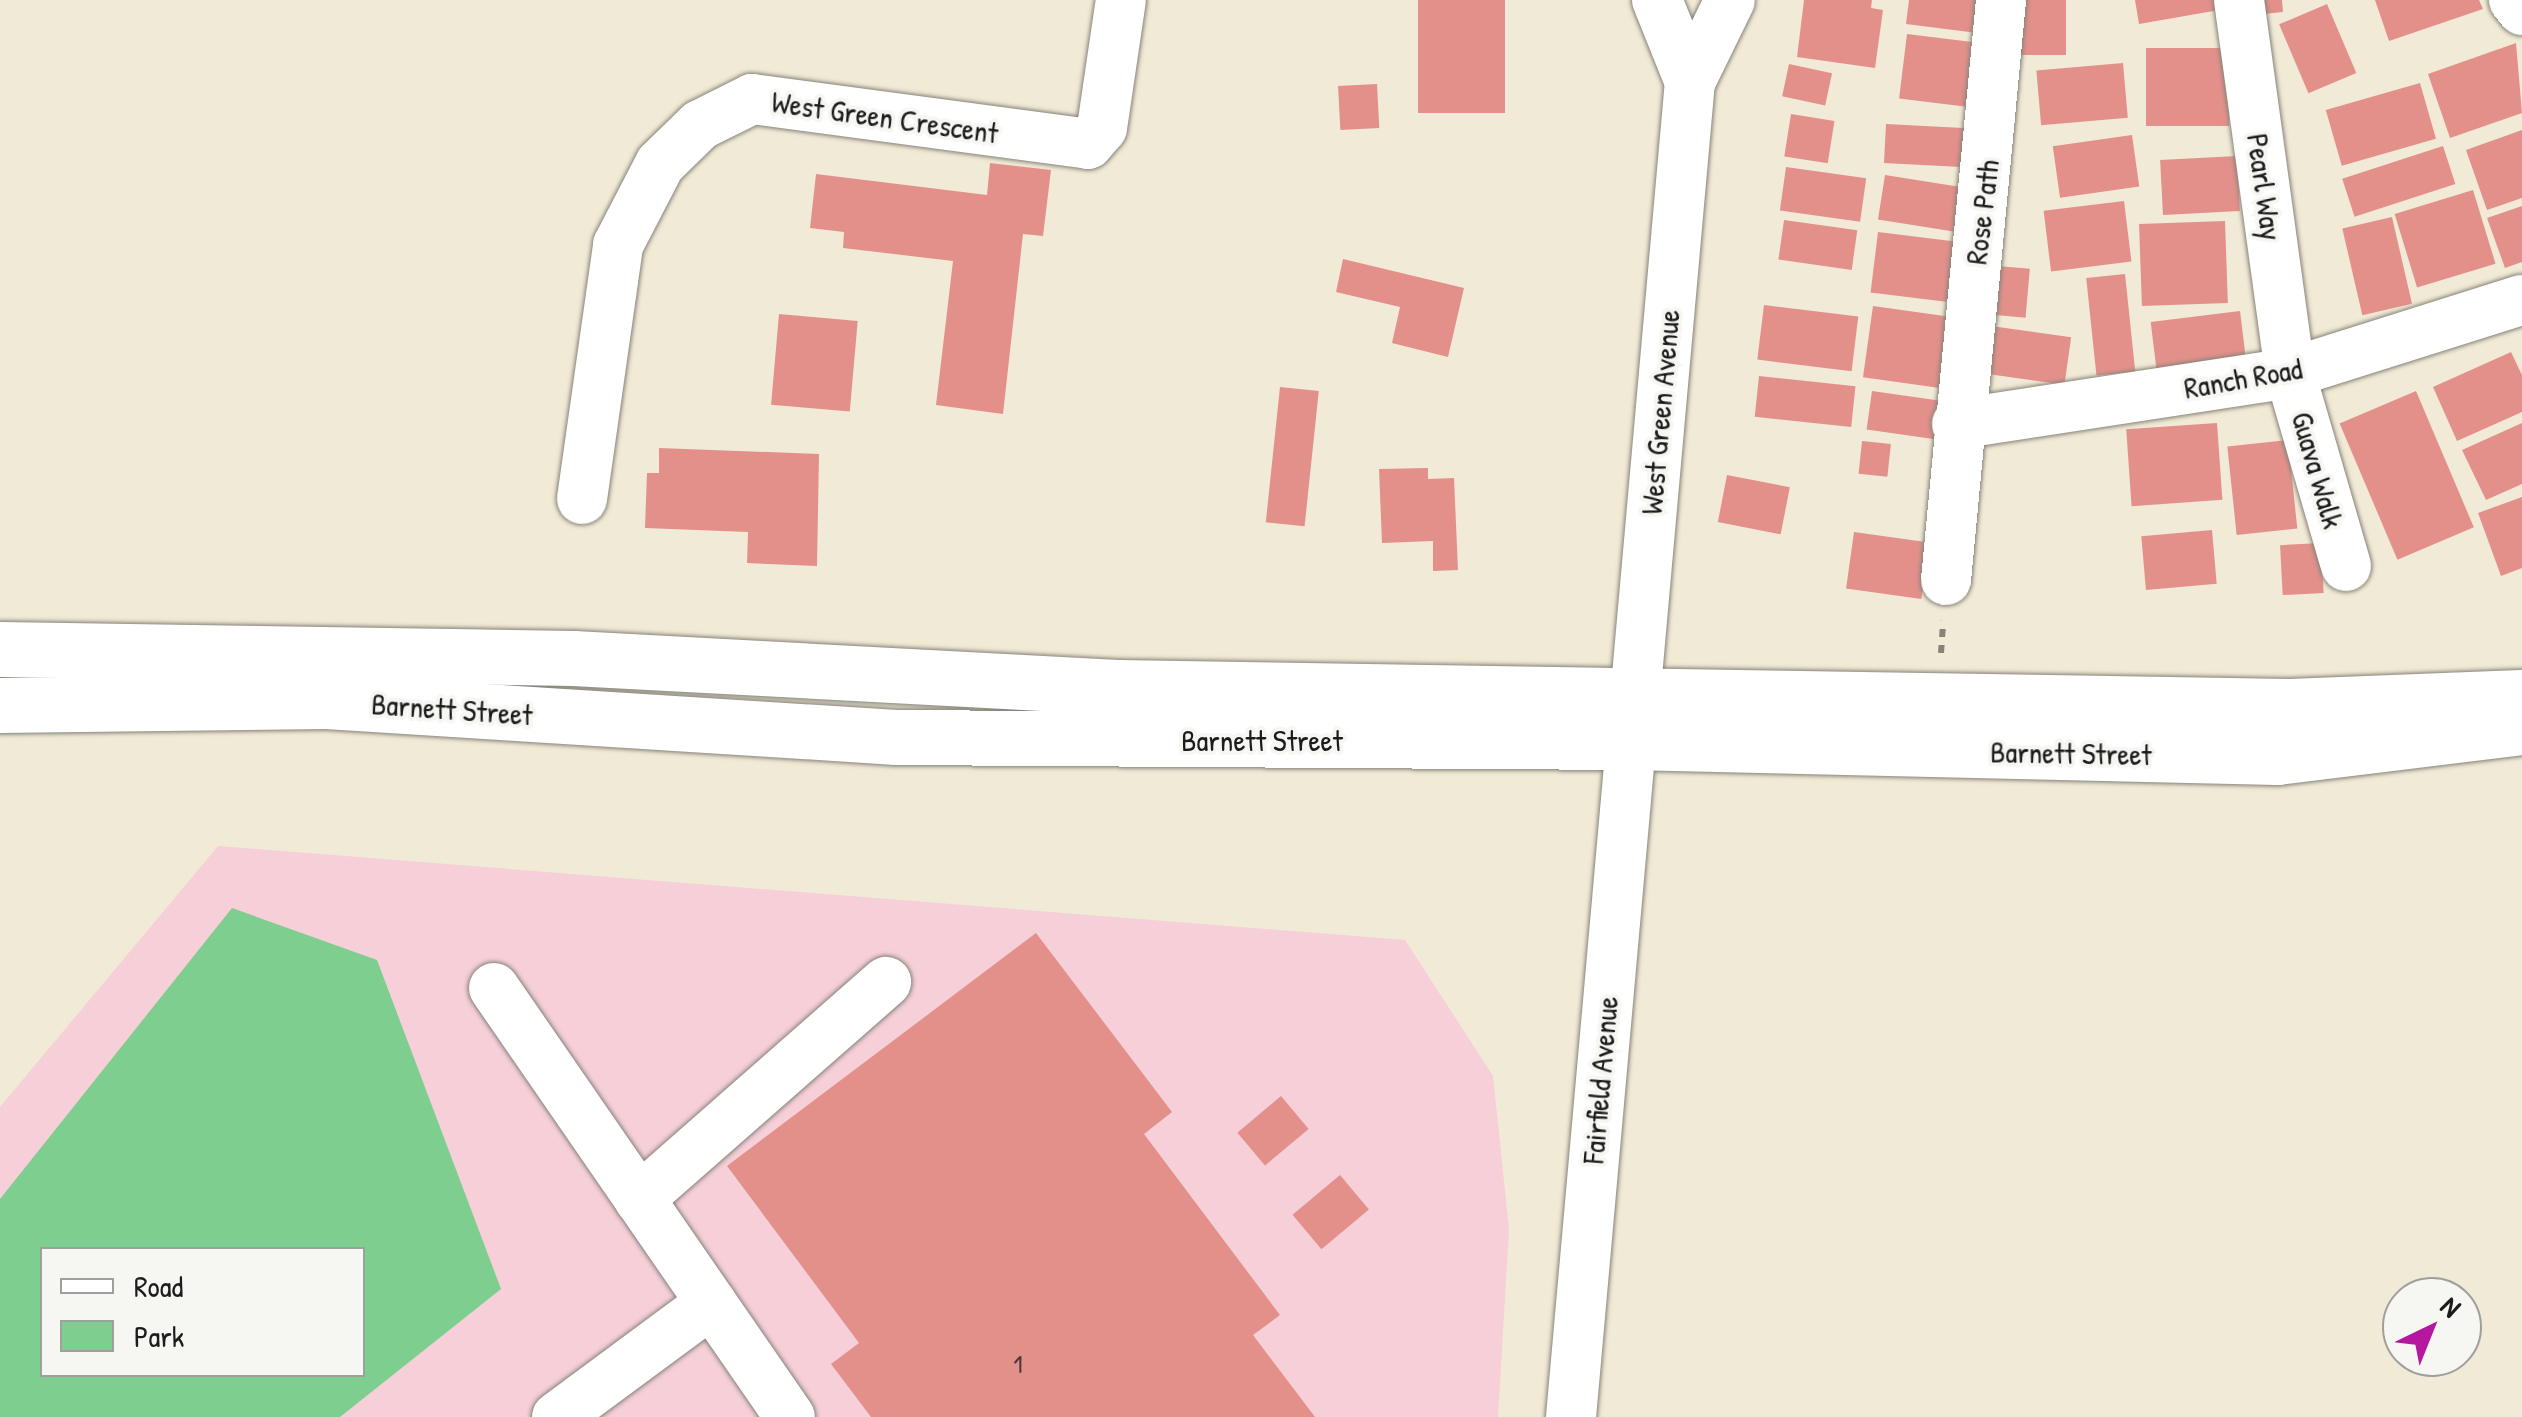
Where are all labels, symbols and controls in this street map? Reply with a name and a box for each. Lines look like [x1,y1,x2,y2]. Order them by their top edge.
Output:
street label: West Green Crescent [769,83,1001,151]
street label: Pearl Way [2240,131,2290,243]
street label: Rose Path [1958,158,2006,266]
street label: West Green Avenue [1633,308,1687,516]
street label: Ranch Road [2181,350,2305,406]
street label: Guava Walk [2284,408,2352,532]
street label: Barnett Street [370,685,534,733]
street label: Barnett Street [1181,722,1343,758]
street label: Barnett Street [1990,734,2152,772]
street label: Fairfield Avenue [1575,995,1625,1165]
legend [40,1247,365,1377]
text: Road [134,1266,183,1306]
north arrow [2382,1277,2482,1377]
text: N [2433,1288,2470,1326]
text: Park [134,1316,184,1356]
house number: 1 [1013,1349,1023,1379]

